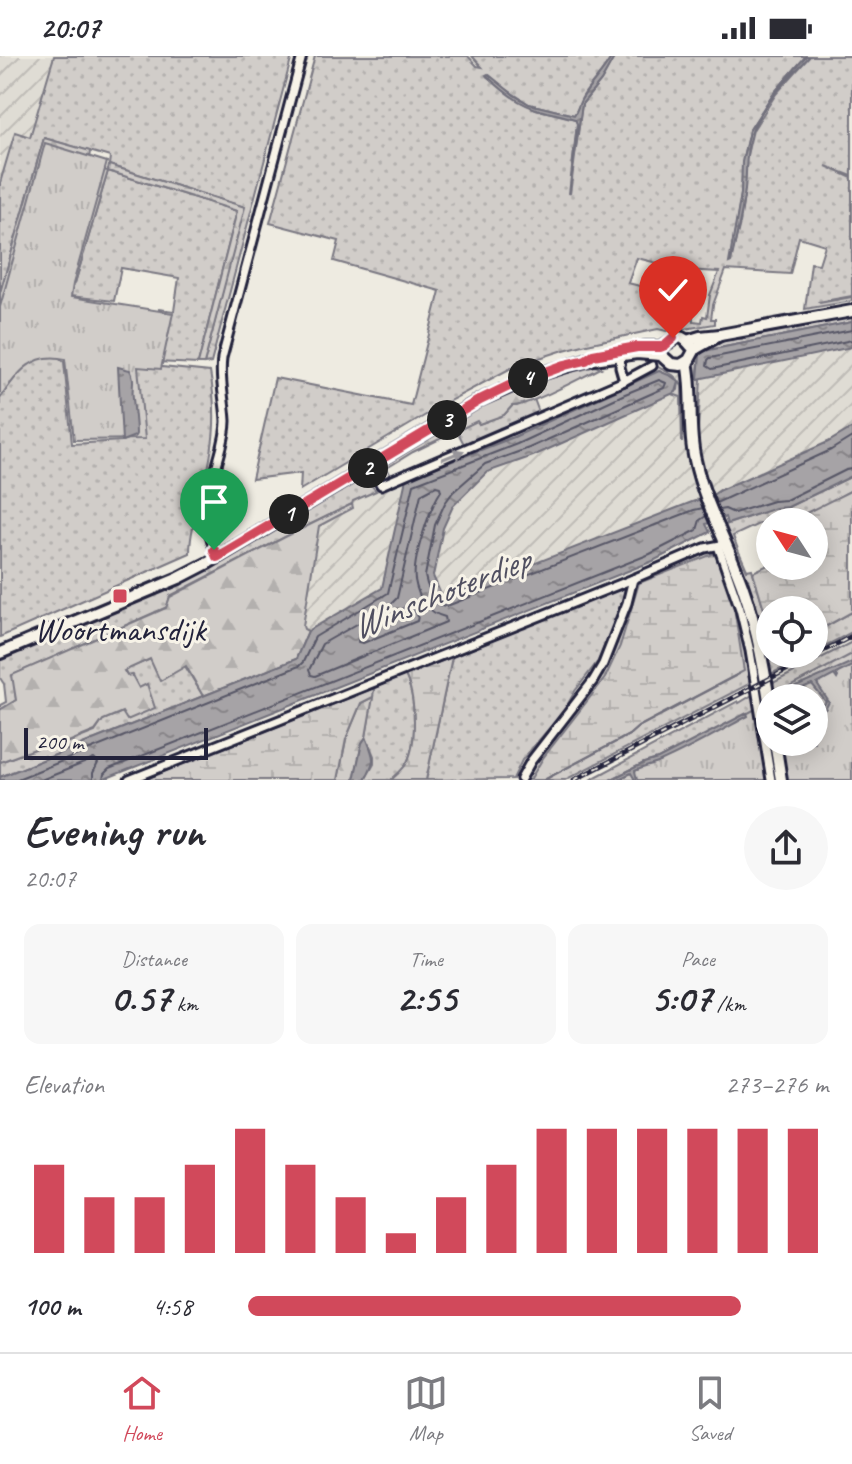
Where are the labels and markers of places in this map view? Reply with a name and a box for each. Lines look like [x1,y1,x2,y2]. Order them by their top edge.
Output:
pin [639,256,707,338]
pin: 4 [508,358,548,398]
pin: 3 [427,400,467,440]
pin: 2 [348,448,388,488]
pin [180,468,248,550]
pin: 1 [269,494,309,534]
marker: Woortmansdijk [111,587,129,605]
place label: Woortmansdijk [35,608,208,651]

